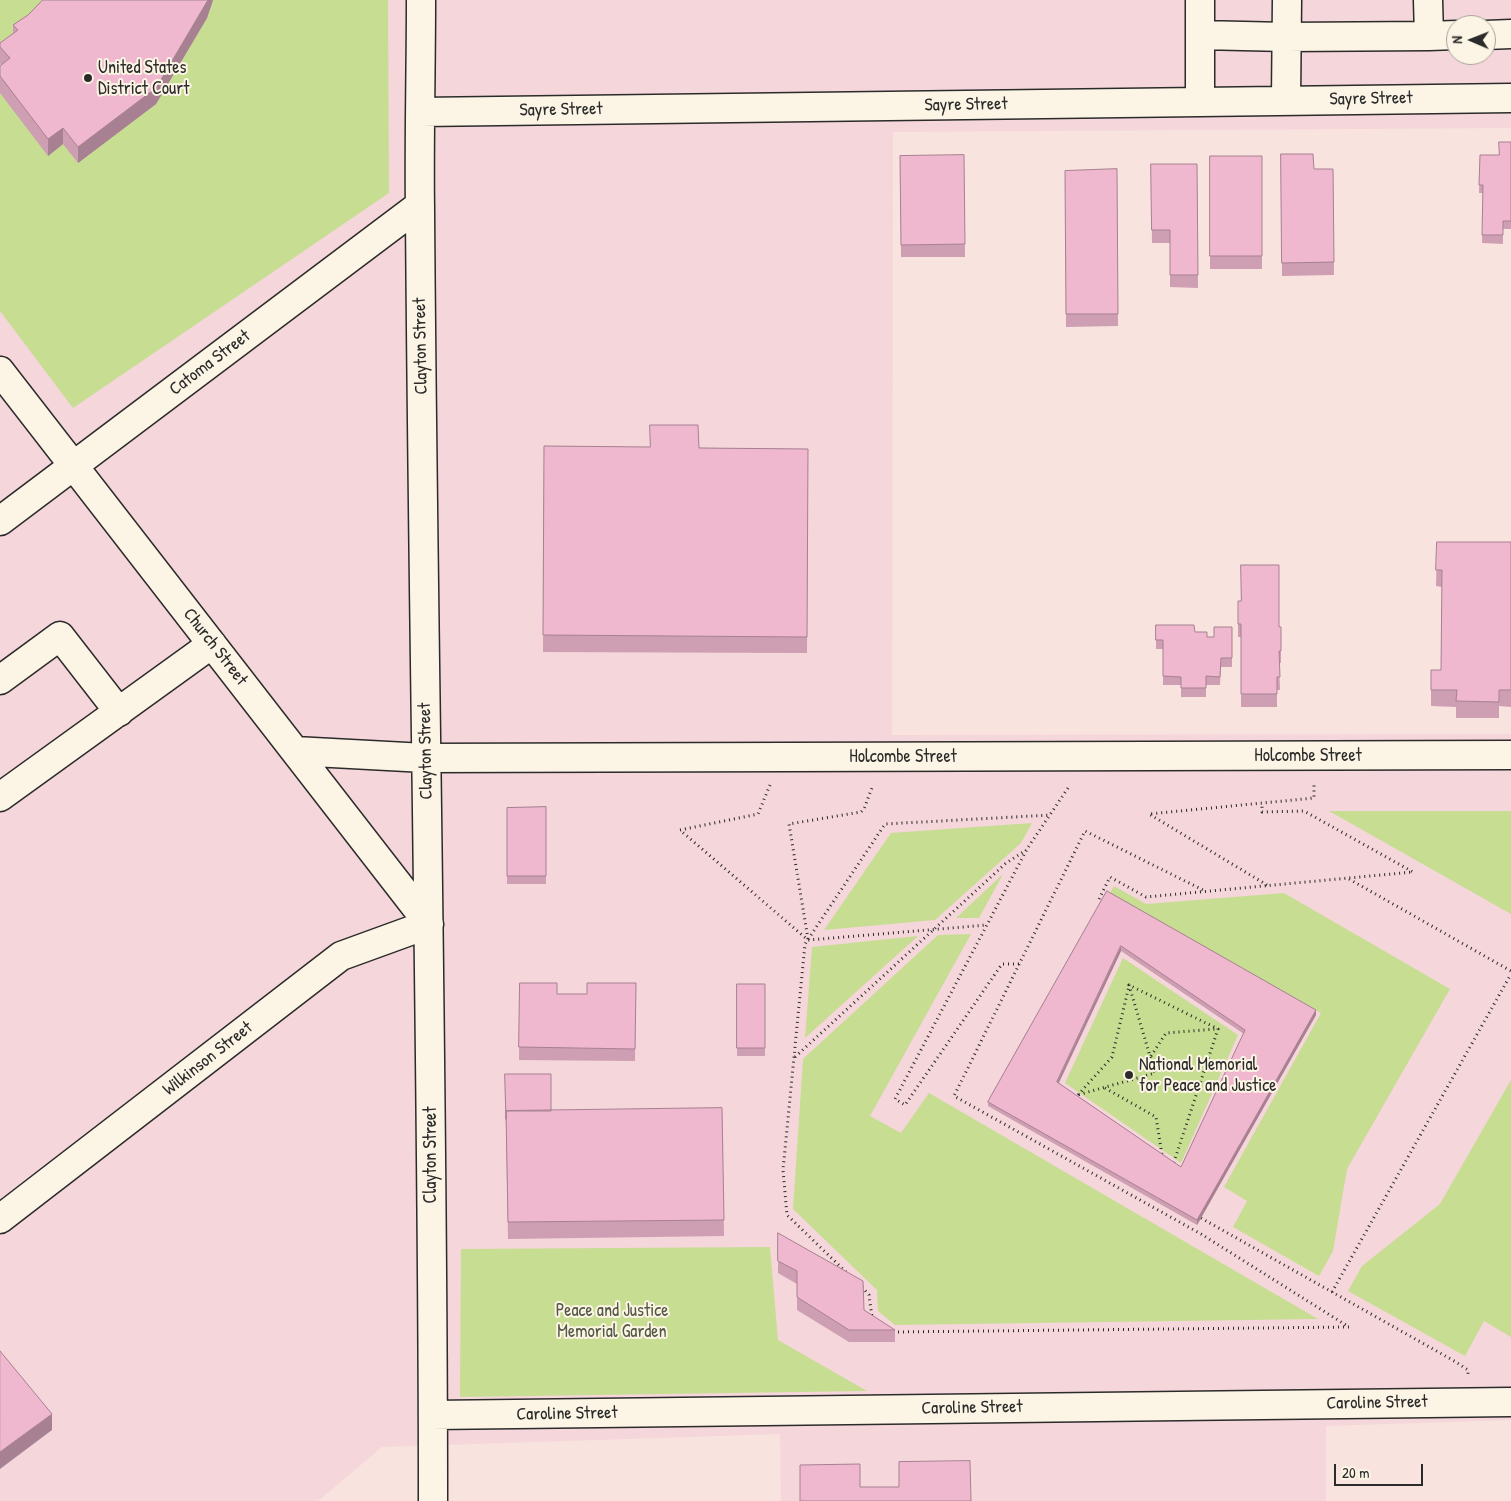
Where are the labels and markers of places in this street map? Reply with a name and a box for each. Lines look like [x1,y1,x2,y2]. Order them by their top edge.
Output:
place label: United States District Court [98,57,189,100]
marker: United States District Court [82,72,94,84]
place label: National Memorial for Peace and Justice [1139,1054,1276,1096]
marker: National Memorial for Peace and Justice [1123,1069,1135,1081]

